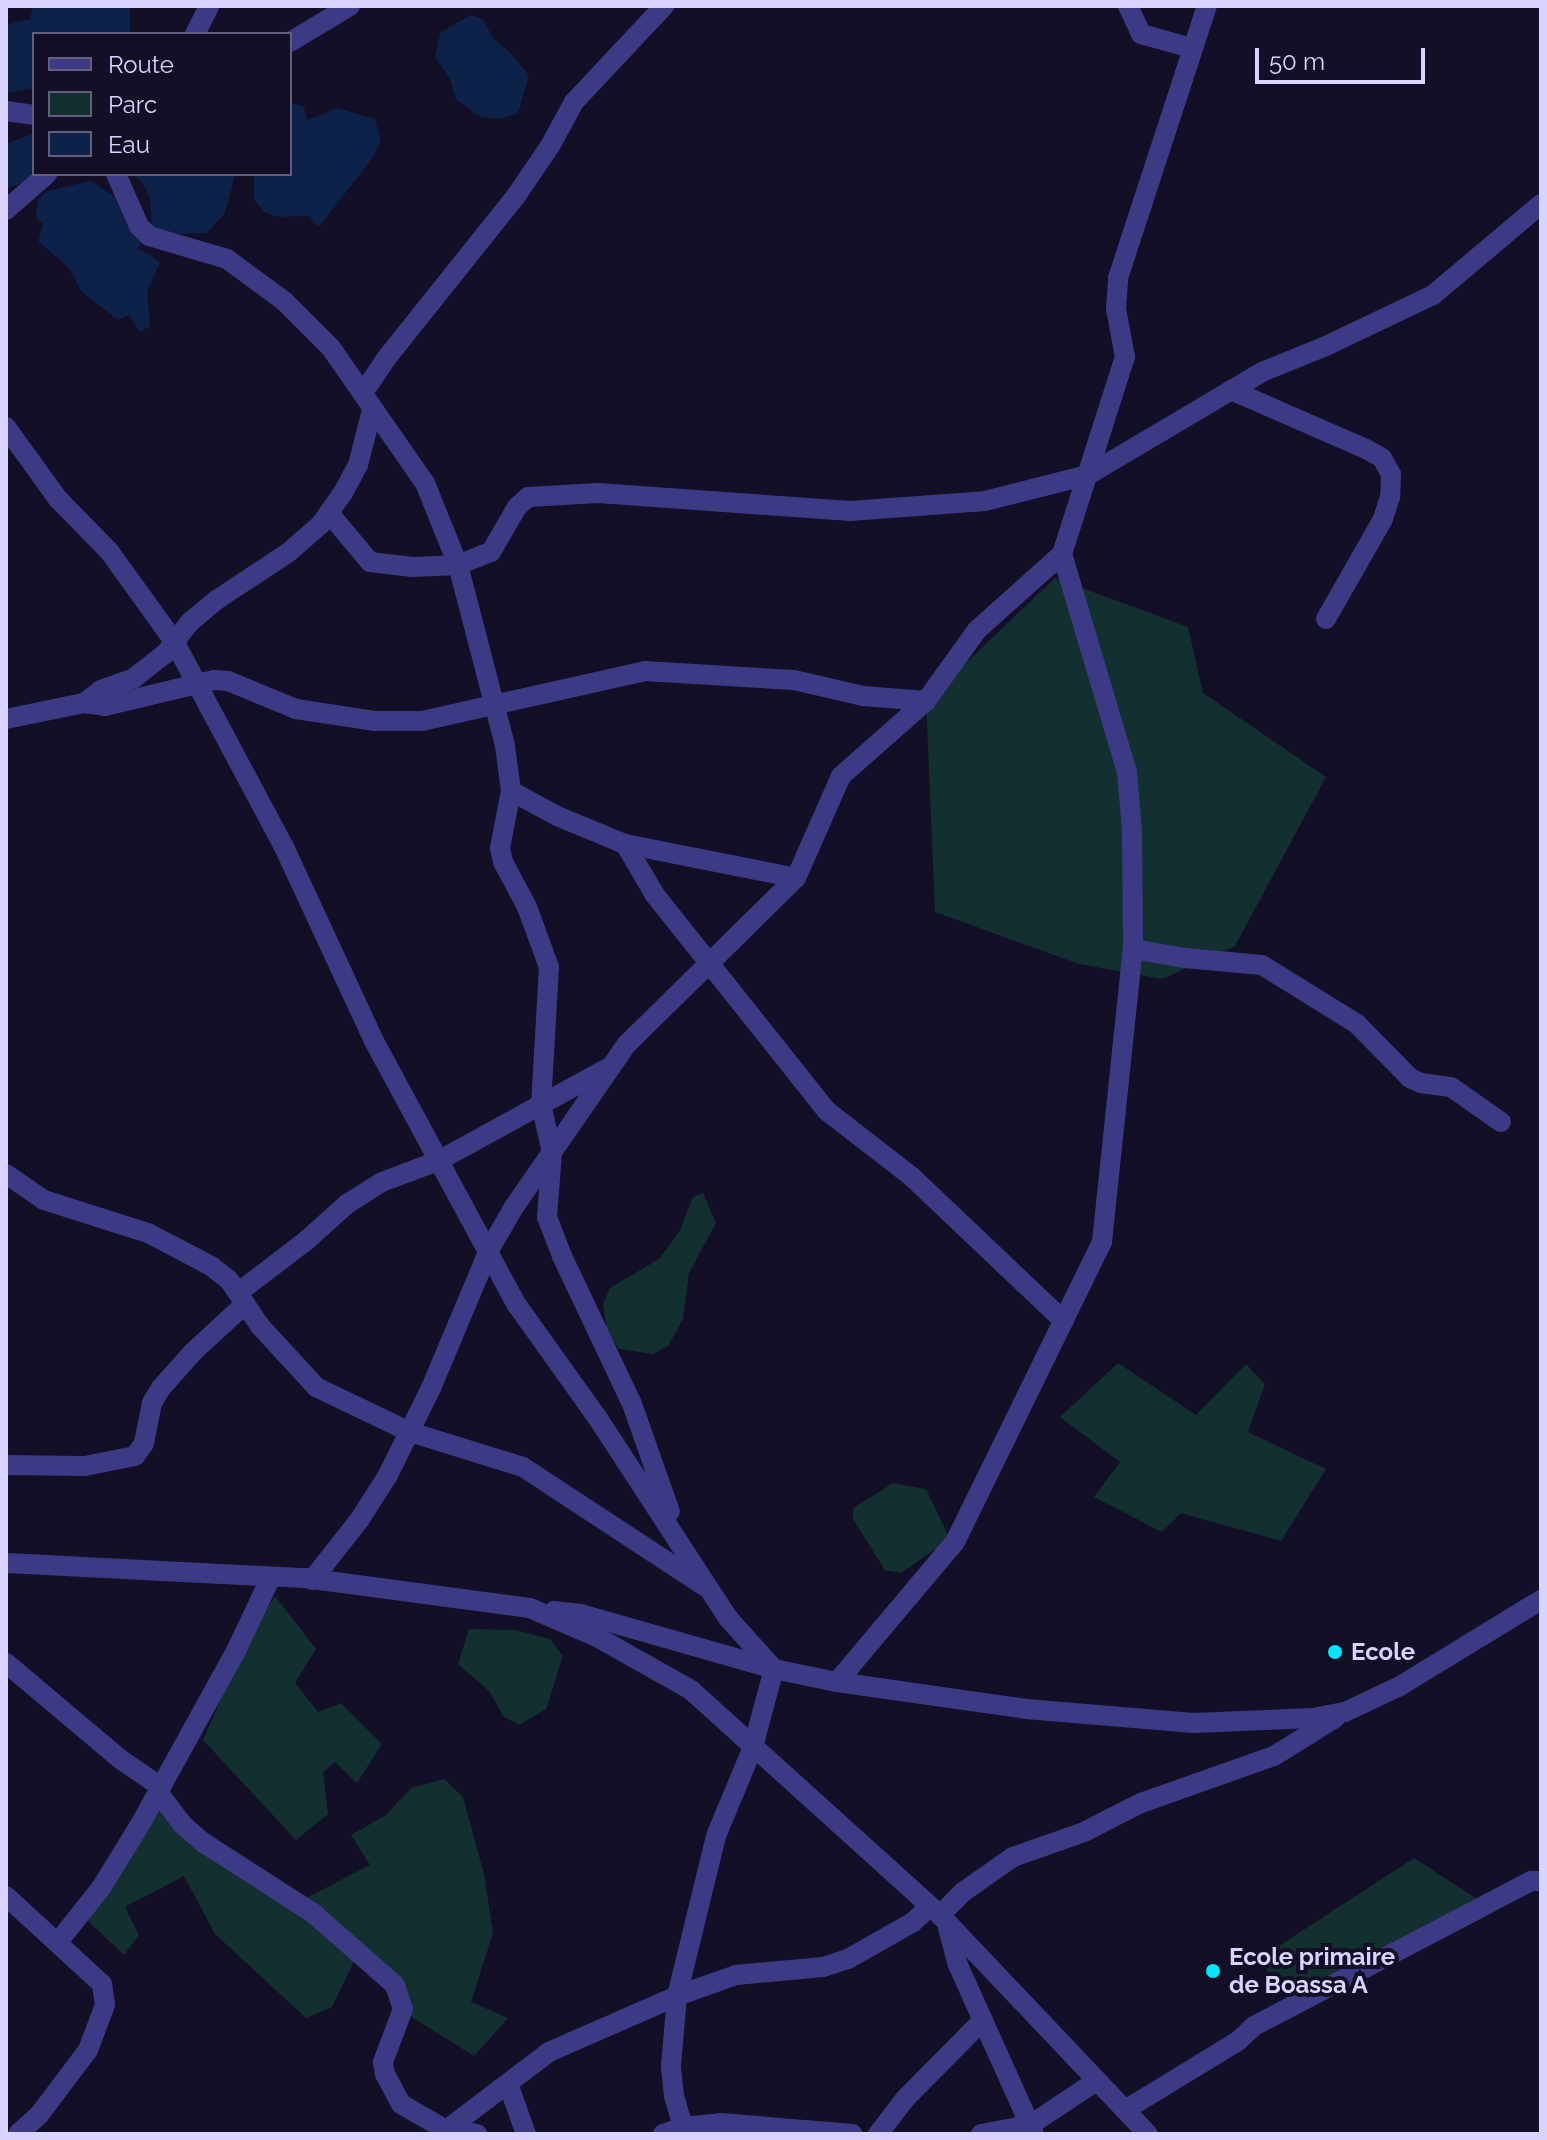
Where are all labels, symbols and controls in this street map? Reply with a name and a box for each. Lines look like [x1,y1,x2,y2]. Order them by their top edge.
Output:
legend [32,32,292,176]
scale bar [1259,32,1429,82]
text: 50 m [1269,47,1325,76]
text: Route [108,50,174,79]
text: Parc [108,90,157,119]
text: Eau [108,130,150,159]
place label: Ecole [1351,1638,1415,1666]
marker: Ecole [1326,1643,1344,1661]
place label: Ecole primaire de Boassa A [1229,1943,1395,1999]
marker: Ecole primaire de Boassa A [1204,1962,1222,1980]

